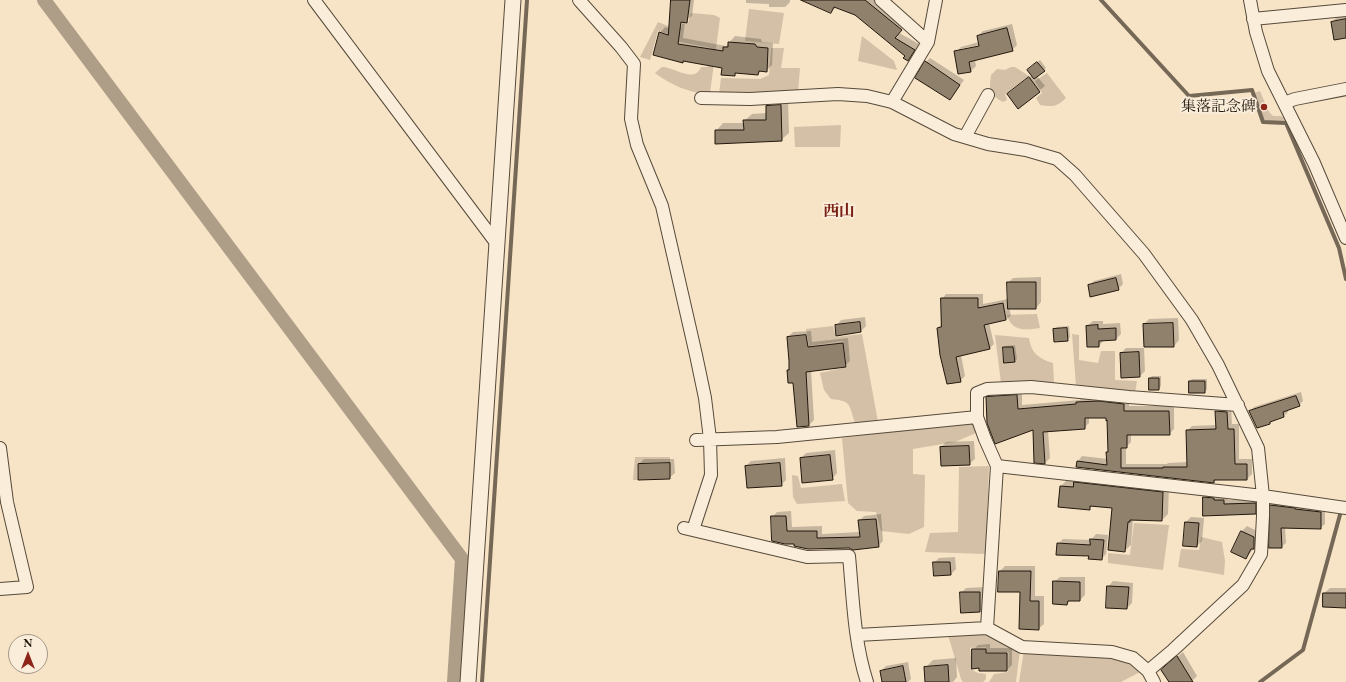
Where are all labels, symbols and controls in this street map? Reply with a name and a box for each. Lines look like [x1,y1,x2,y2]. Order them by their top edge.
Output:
place label: 集落記念碑 [1181,98,1256,116]
marker: 集落記念碑 [1259,102,1269,112]
district label: 西山 [823,202,855,222]
north arrow [8,634,48,674]
text: N [24,636,32,650]

